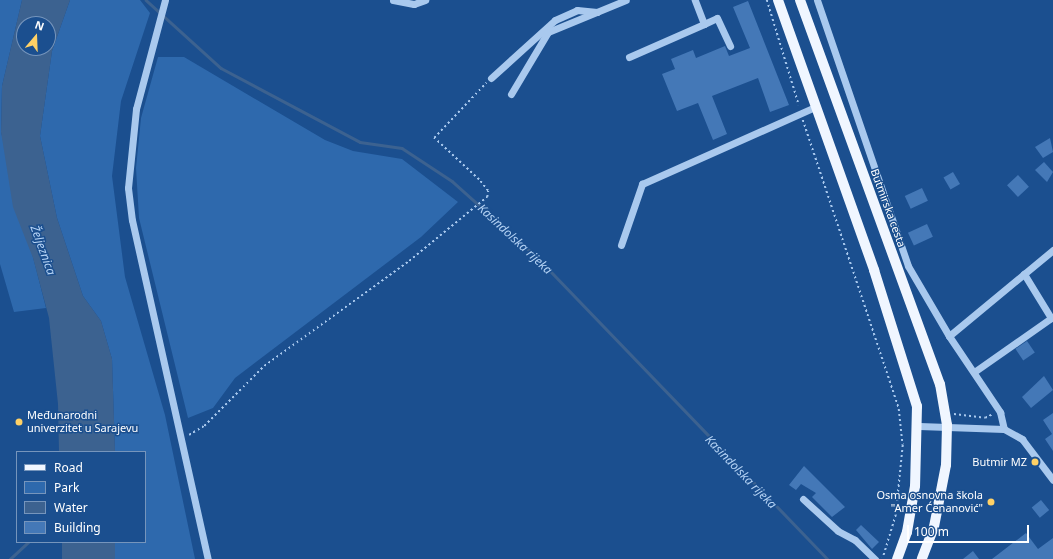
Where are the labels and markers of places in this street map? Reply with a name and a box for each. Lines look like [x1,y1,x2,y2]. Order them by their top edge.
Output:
place label: Međunarodni univerzitet u Sarajevu [27,409,138,435]
marker: Međunarodni univerzitet u Sarajevu [14,417,24,427]
place label: Butmir MZ [972,455,1027,469]
marker: Butmir MZ [1030,457,1040,467]
place label: Osma osnovna škola "Amer Ćenanović" [876,489,983,515]
marker: Osma osnovna škola "Amer Ćenanović" [986,497,996,507]

